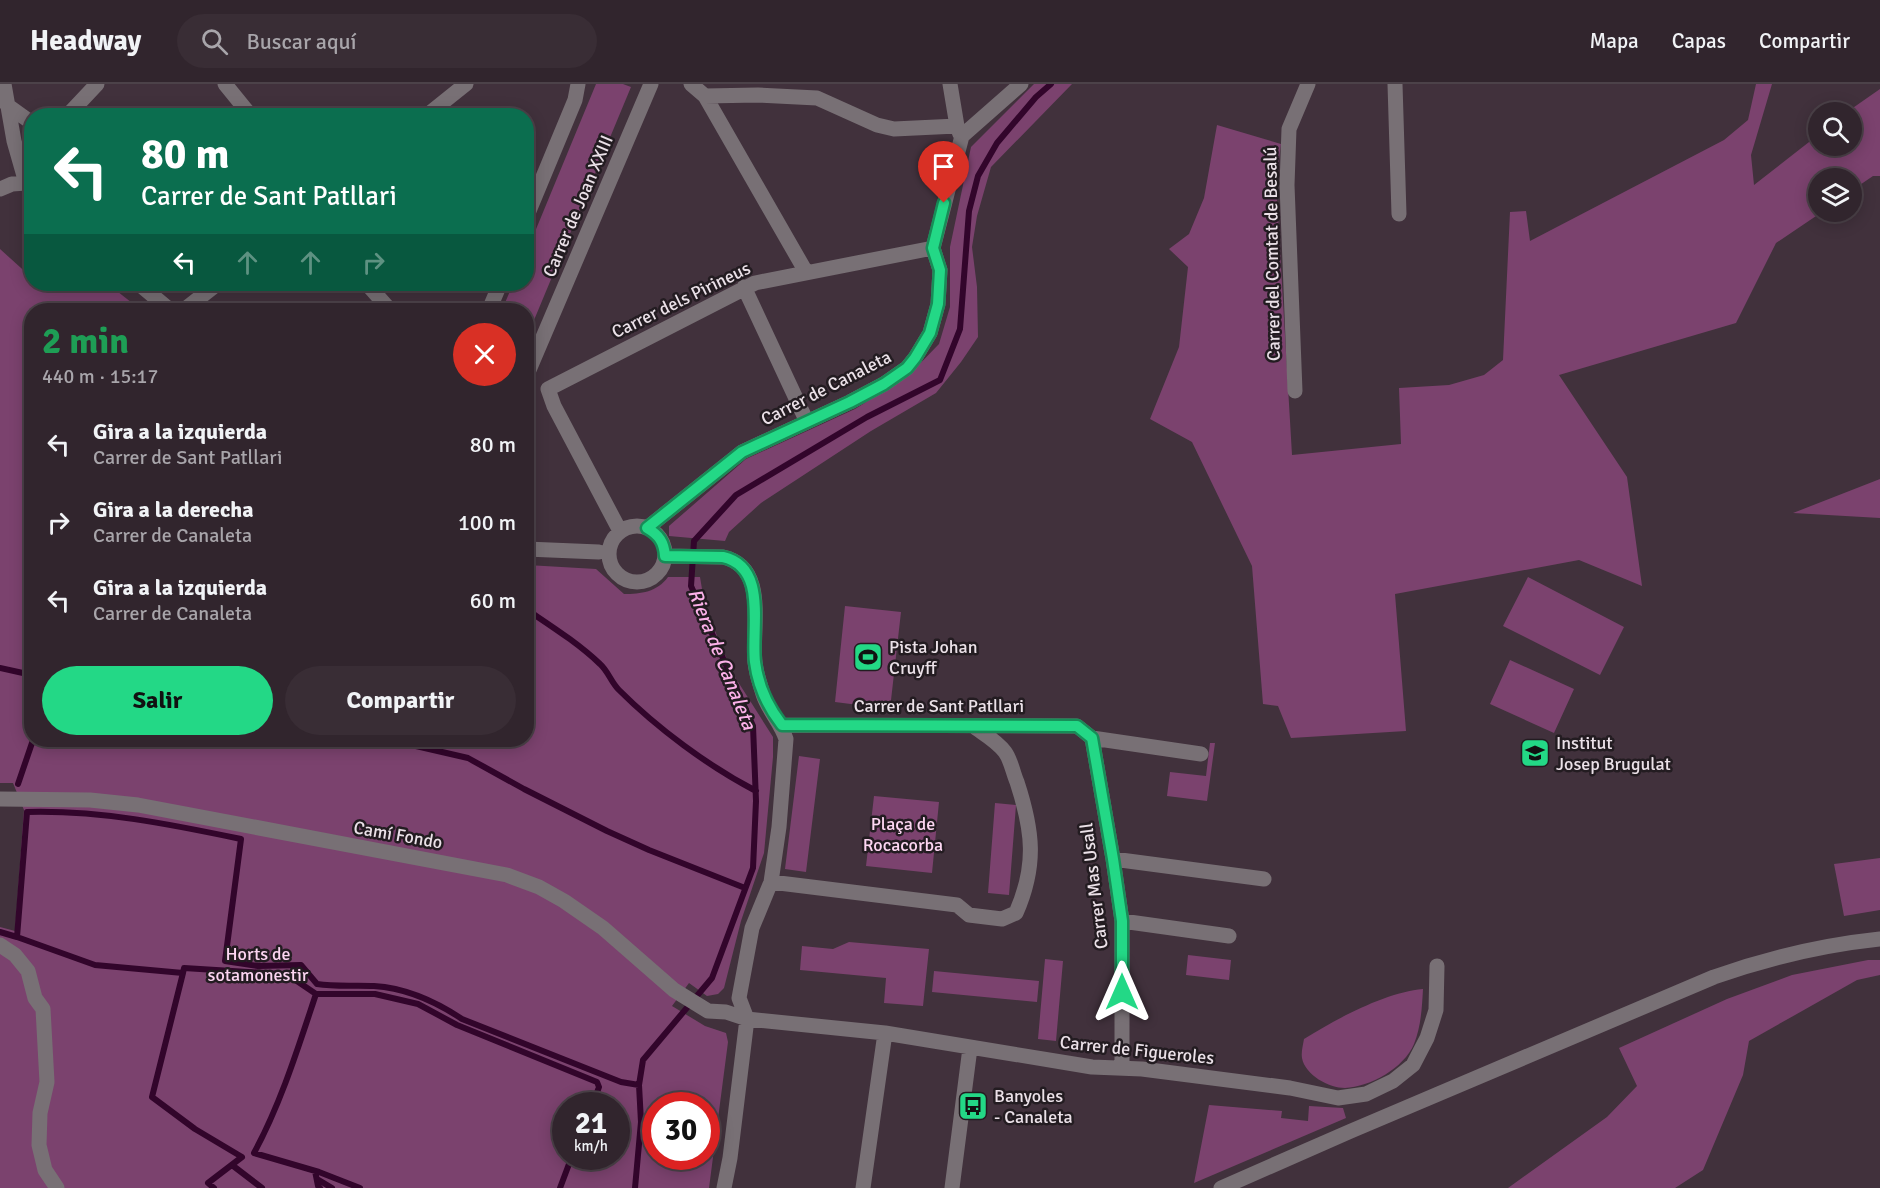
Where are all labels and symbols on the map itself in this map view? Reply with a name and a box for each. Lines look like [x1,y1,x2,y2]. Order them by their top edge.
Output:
street label: Carrer de Joan XXIII [538,132,618,280]
pin [918,141,969,203]
street label: Carrer del Comtat de Besalú [1259,147,1285,361]
street label: Carrer dels Pirineus [608,257,754,343]
street label: Carrer de Canaleta [757,346,895,430]
water label: Riera de Canaleta [682,585,762,734]
place label: Pista Johan Cruyff [889,636,978,679]
sports icon: Pista Johan Cruyff [852,641,884,673]
street label: Carrer de Sant Patllari [854,695,1024,717]
place label: Institut Josep Brugulat [1556,732,1671,775]
school or university icon: Institut Josep Brugulat [1519,737,1551,769]
park label: Plaça de Rocacorba [863,813,943,856]
street label: Camí Fondo [352,816,444,854]
street label: Carrer Mas Usall [1075,822,1113,950]
park label: Horts de sotamonestir [208,943,309,986]
position arrow [1090,960,1154,1024]
street label: Carrer de Figueroles [1059,1031,1215,1069]
place label: Banyoles - Canaleta [994,1085,1073,1128]
bus stop icon: Banyoles - Canaleta [957,1090,989,1122]
speed limit sign: 30 [642,1092,720,1170]

